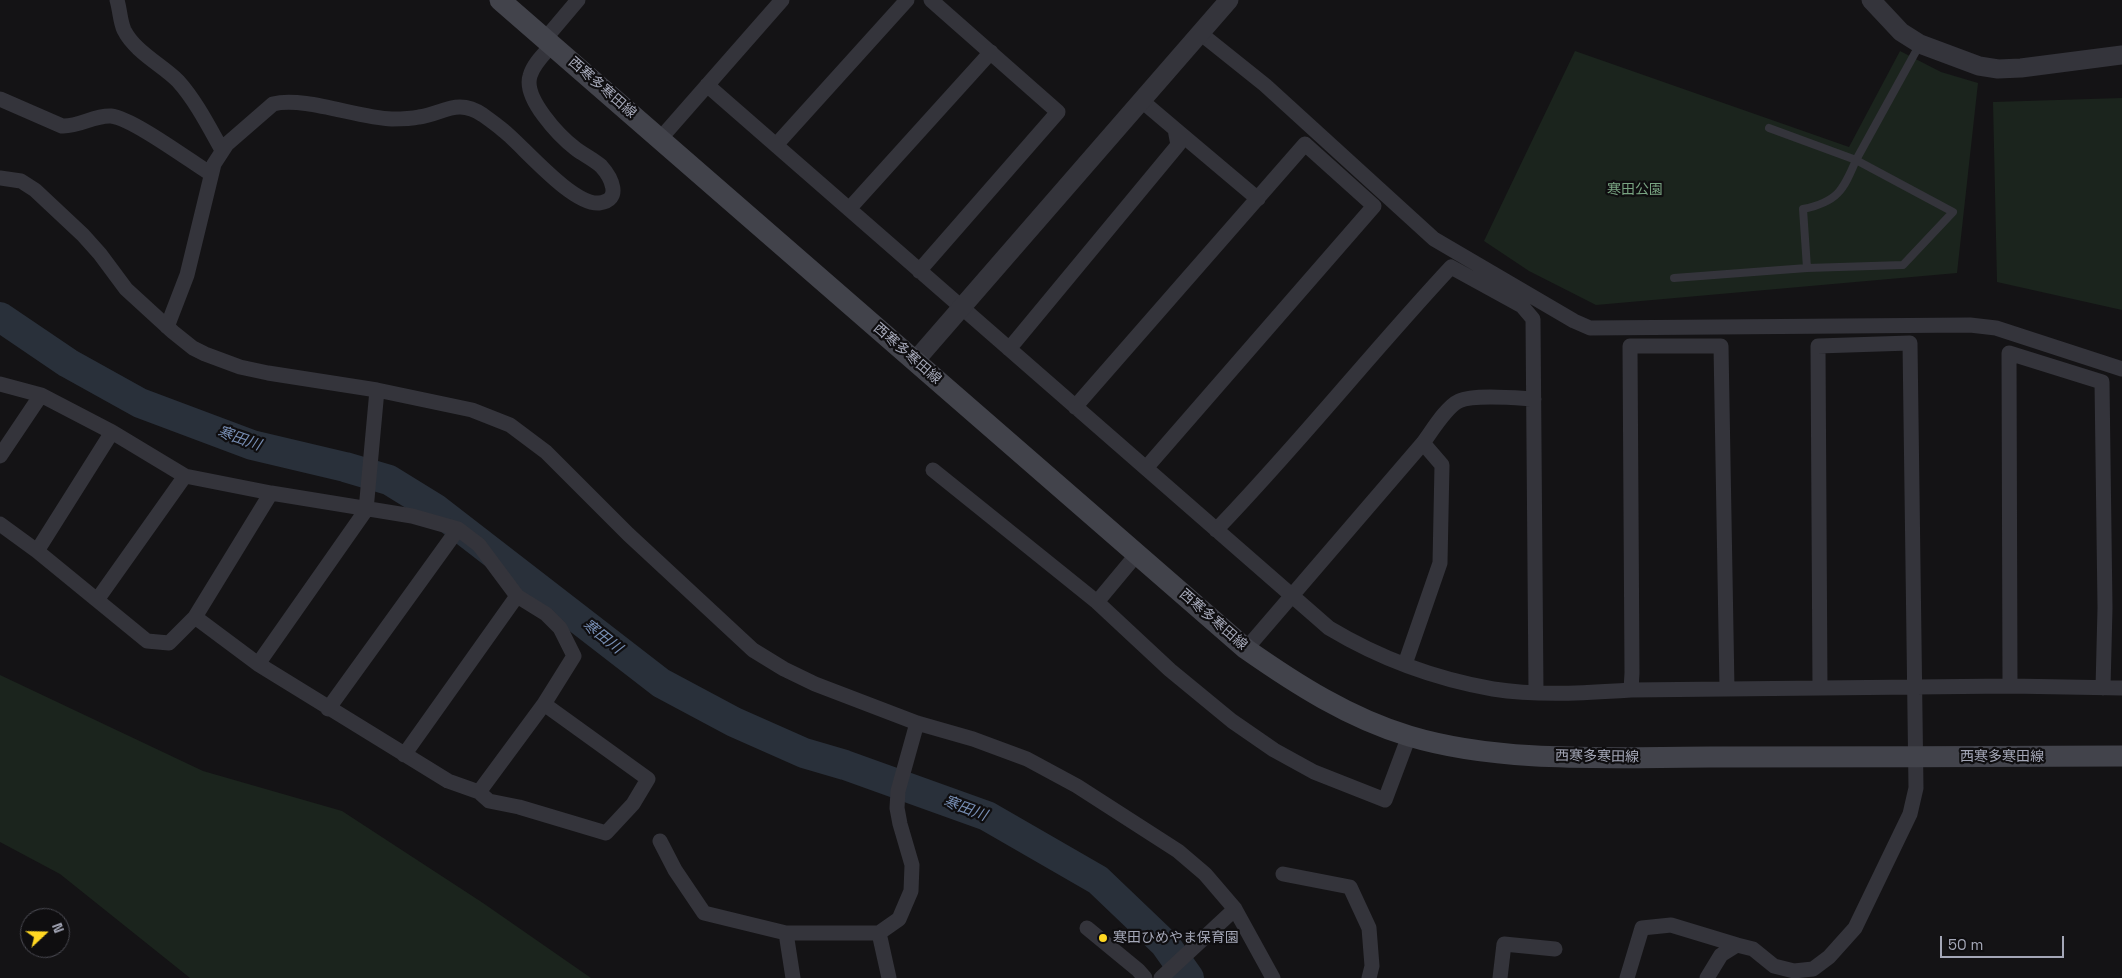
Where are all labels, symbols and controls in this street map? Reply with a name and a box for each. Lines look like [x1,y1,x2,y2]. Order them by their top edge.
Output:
street label: 西寒多寒田線 [565,54,639,122]
park label: 寒田公園 [1607,182,1663,198]
street label: 西寒多寒田線 [870,320,944,388]
water label: 寒田川 [215,423,263,455]
street label: 西寒多寒田線 [1176,586,1250,654]
water label: 寒田川 [579,616,625,658]
street label: 西寒多寒田線 [1555,748,1639,766]
street label: 西寒多寒田線 [1960,749,2044,765]
water label: 寒田川 [941,793,989,825]
north arrow [20,908,70,958]
text: N [48,920,68,936]
scale bar [1942,926,2066,958]
place label: 寒田ひめやま保育園 [1113,930,1239,946]
marker: 寒田ひめやま保育園 [1097,932,1109,944]
text: 50 m [1948,935,1983,954]

